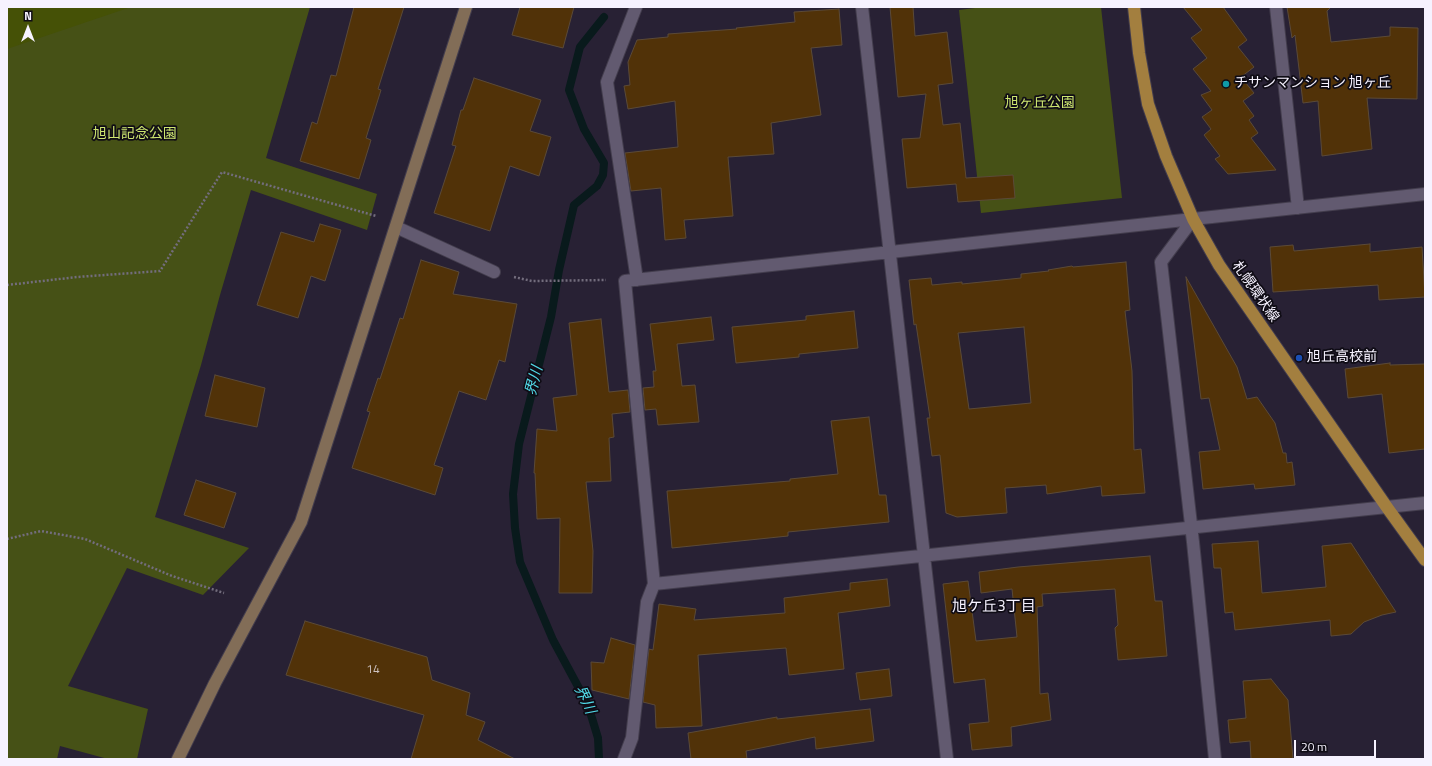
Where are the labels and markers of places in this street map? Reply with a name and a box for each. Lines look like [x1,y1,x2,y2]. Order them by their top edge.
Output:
place label: チサンマンション 旭ヶ丘 [1234,76,1391,92]
marker: チサンマンション 旭ヶ丘 [1221,79,1231,89]
place label: 旭丘高校前 [1307,350,1377,366]
marker: 旭丘高校前 [1294,353,1304,363]

